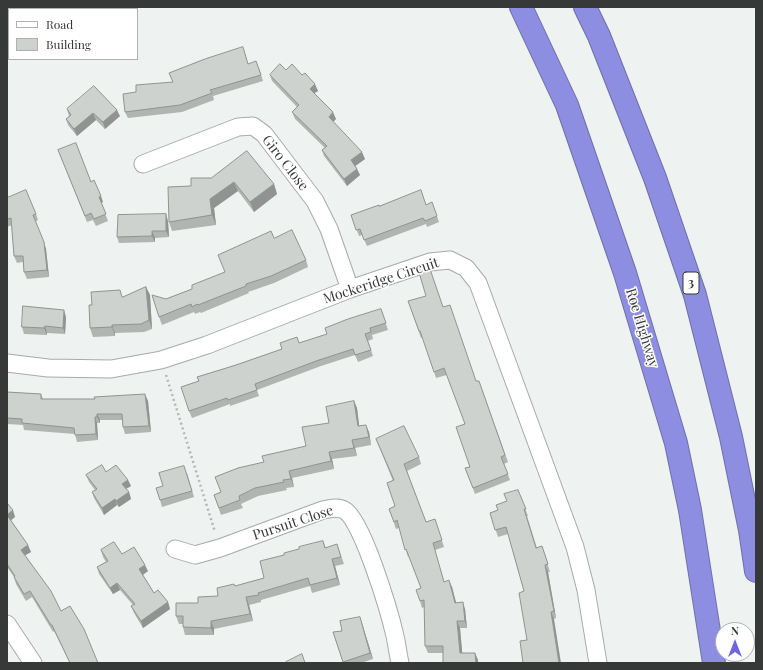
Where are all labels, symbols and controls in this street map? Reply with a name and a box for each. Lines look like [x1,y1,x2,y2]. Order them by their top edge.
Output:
legend [8,8,138,60]
text: Road [46,16,73,32]
text: Building [46,36,91,52]
street label: Giro Close [258,132,312,194]
street label: Mockeridge Circuit [321,254,441,308]
road number: 3 [683,272,699,294]
street label: Roe Highway [622,286,662,370]
street label: Pursuit Close [250,502,336,544]
north arrow [715,622,755,662]
text: N [731,623,739,638]

